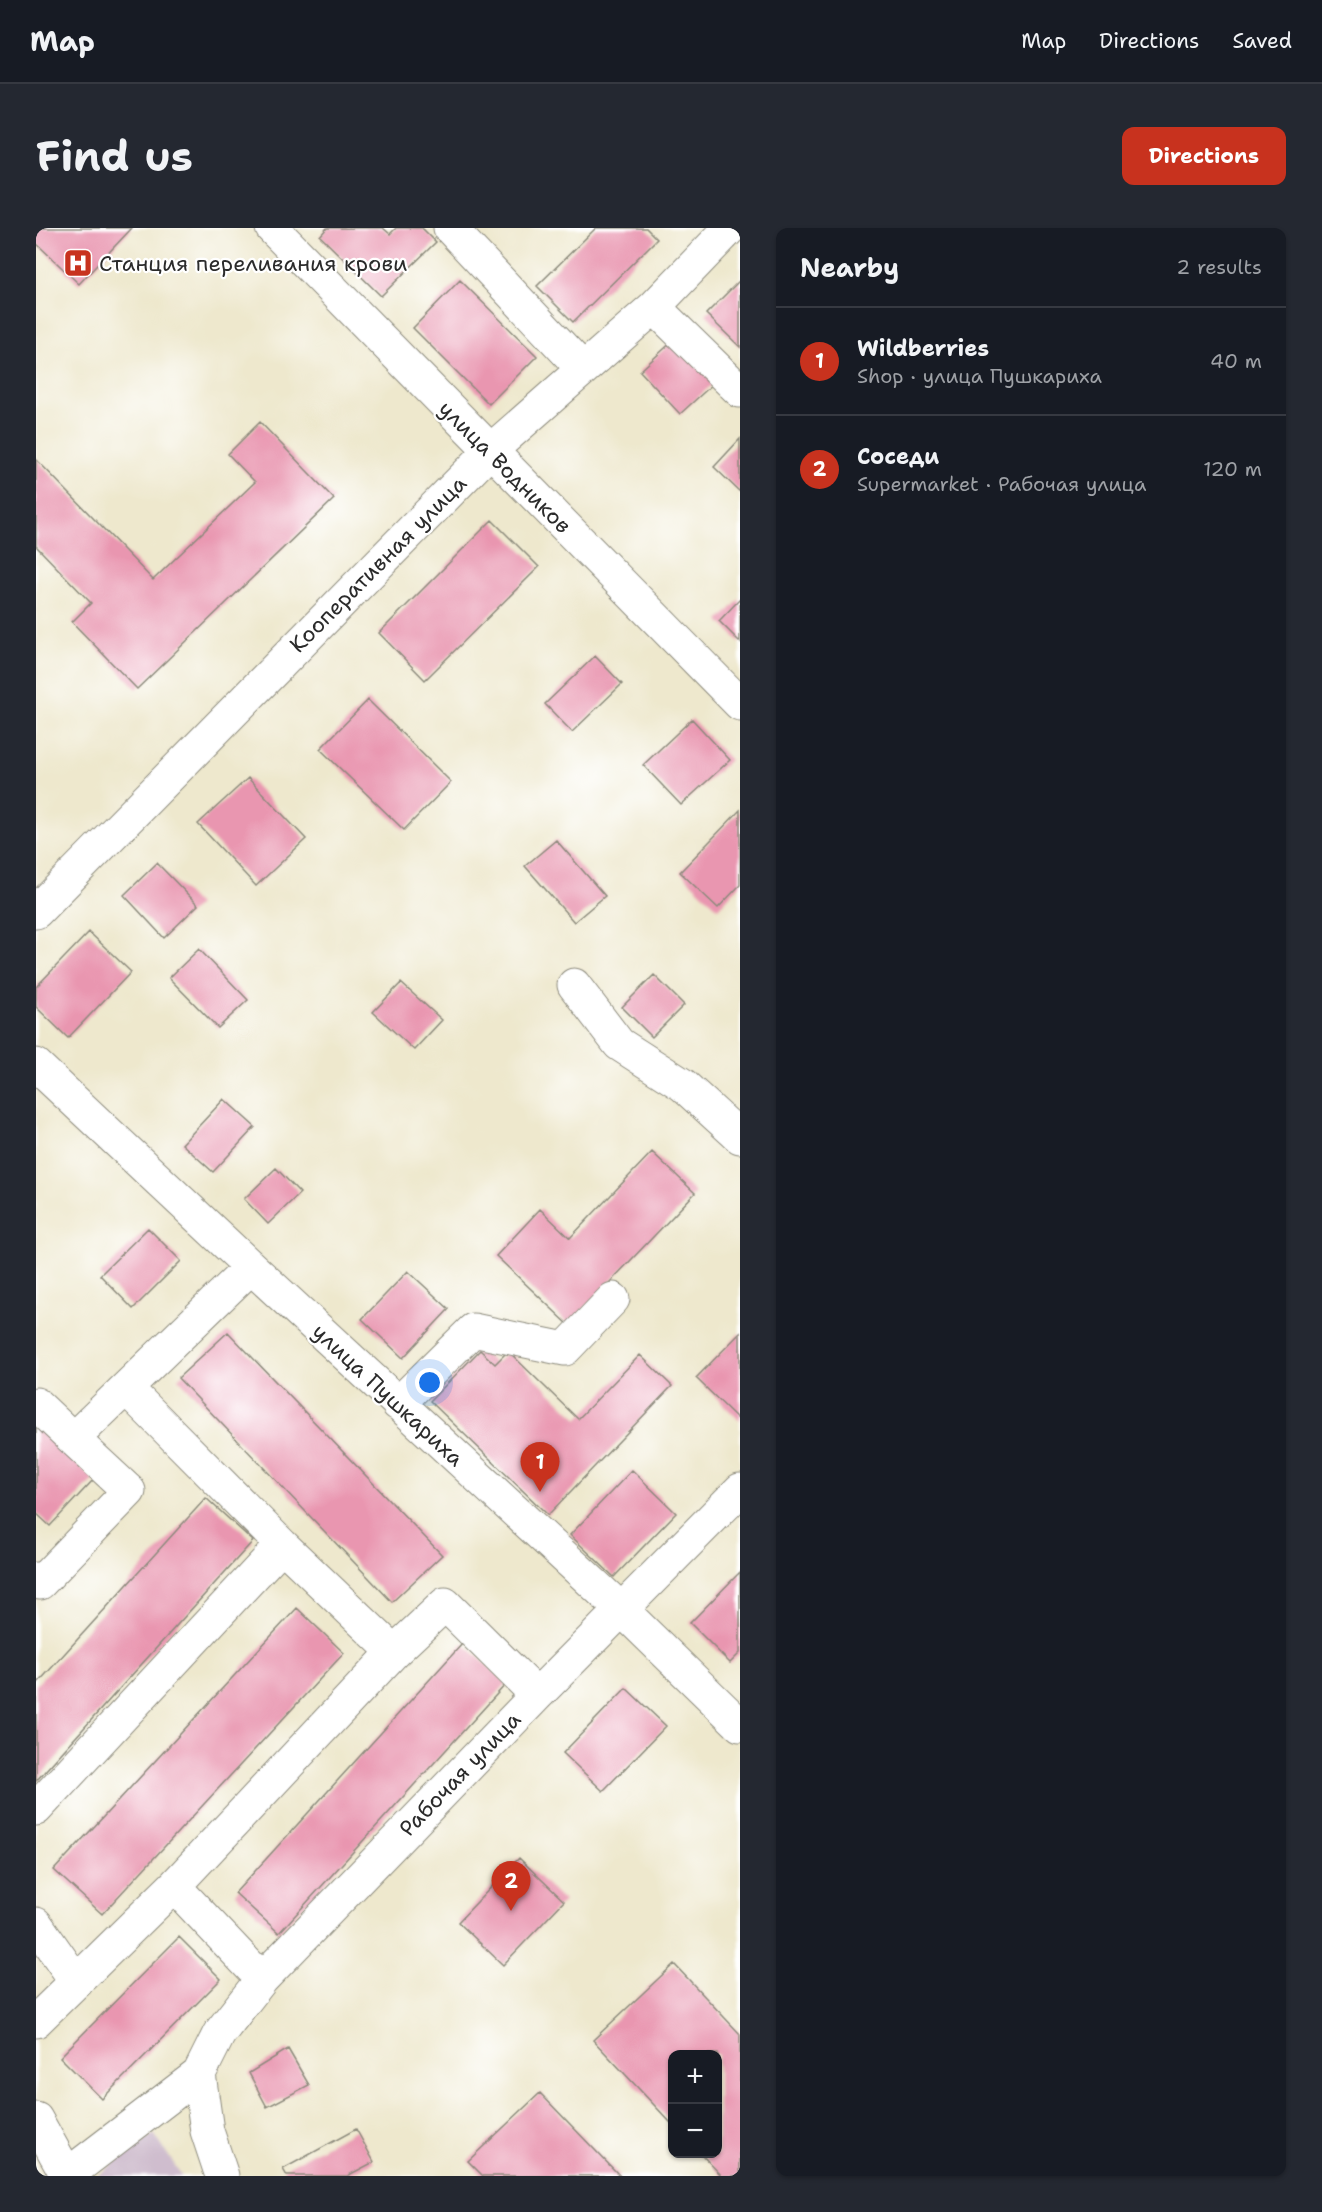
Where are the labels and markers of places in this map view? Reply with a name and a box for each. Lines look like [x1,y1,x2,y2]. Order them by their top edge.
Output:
hospital icon: Станция переливания крови [62,247,94,279]
place label: Станция переливания крови [99,249,407,278]
pin: 1 [520,1442,560,1492]
pin: 2 [492,1862,530,1911]

